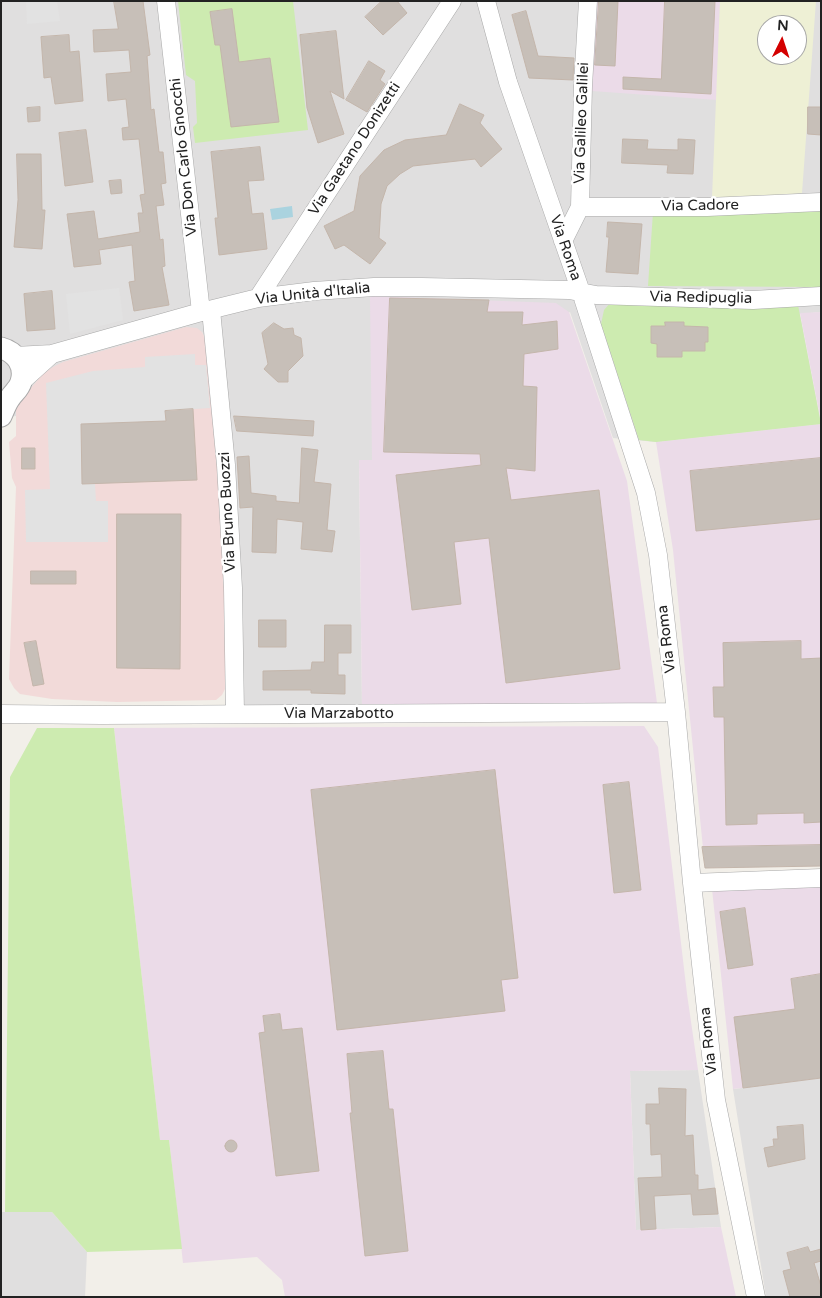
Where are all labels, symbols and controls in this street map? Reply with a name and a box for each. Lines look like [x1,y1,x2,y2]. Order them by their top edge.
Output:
north arrow [757,15,807,65]
text: N [777,17,789,34]
street label: Via Galileo Galilei [571,62,593,184]
street label: Via Don Carlo Gnocchi [167,77,201,237]
street label: Via Gaetano Donizetti [305,79,405,219]
street label: Via Cadore [661,196,739,216]
street label: Via Roma [545,213,585,283]
street label: Via Unità d'Italia [255,279,371,309]
street label: Via Redipuglia [650,288,752,308]
street label: Via Bruno Buozzi [216,451,240,573]
street label: Via Roma [654,604,680,674]
street label: Via Marzabotto [284,705,394,723]
street label: Via Roma [696,1006,722,1076]

